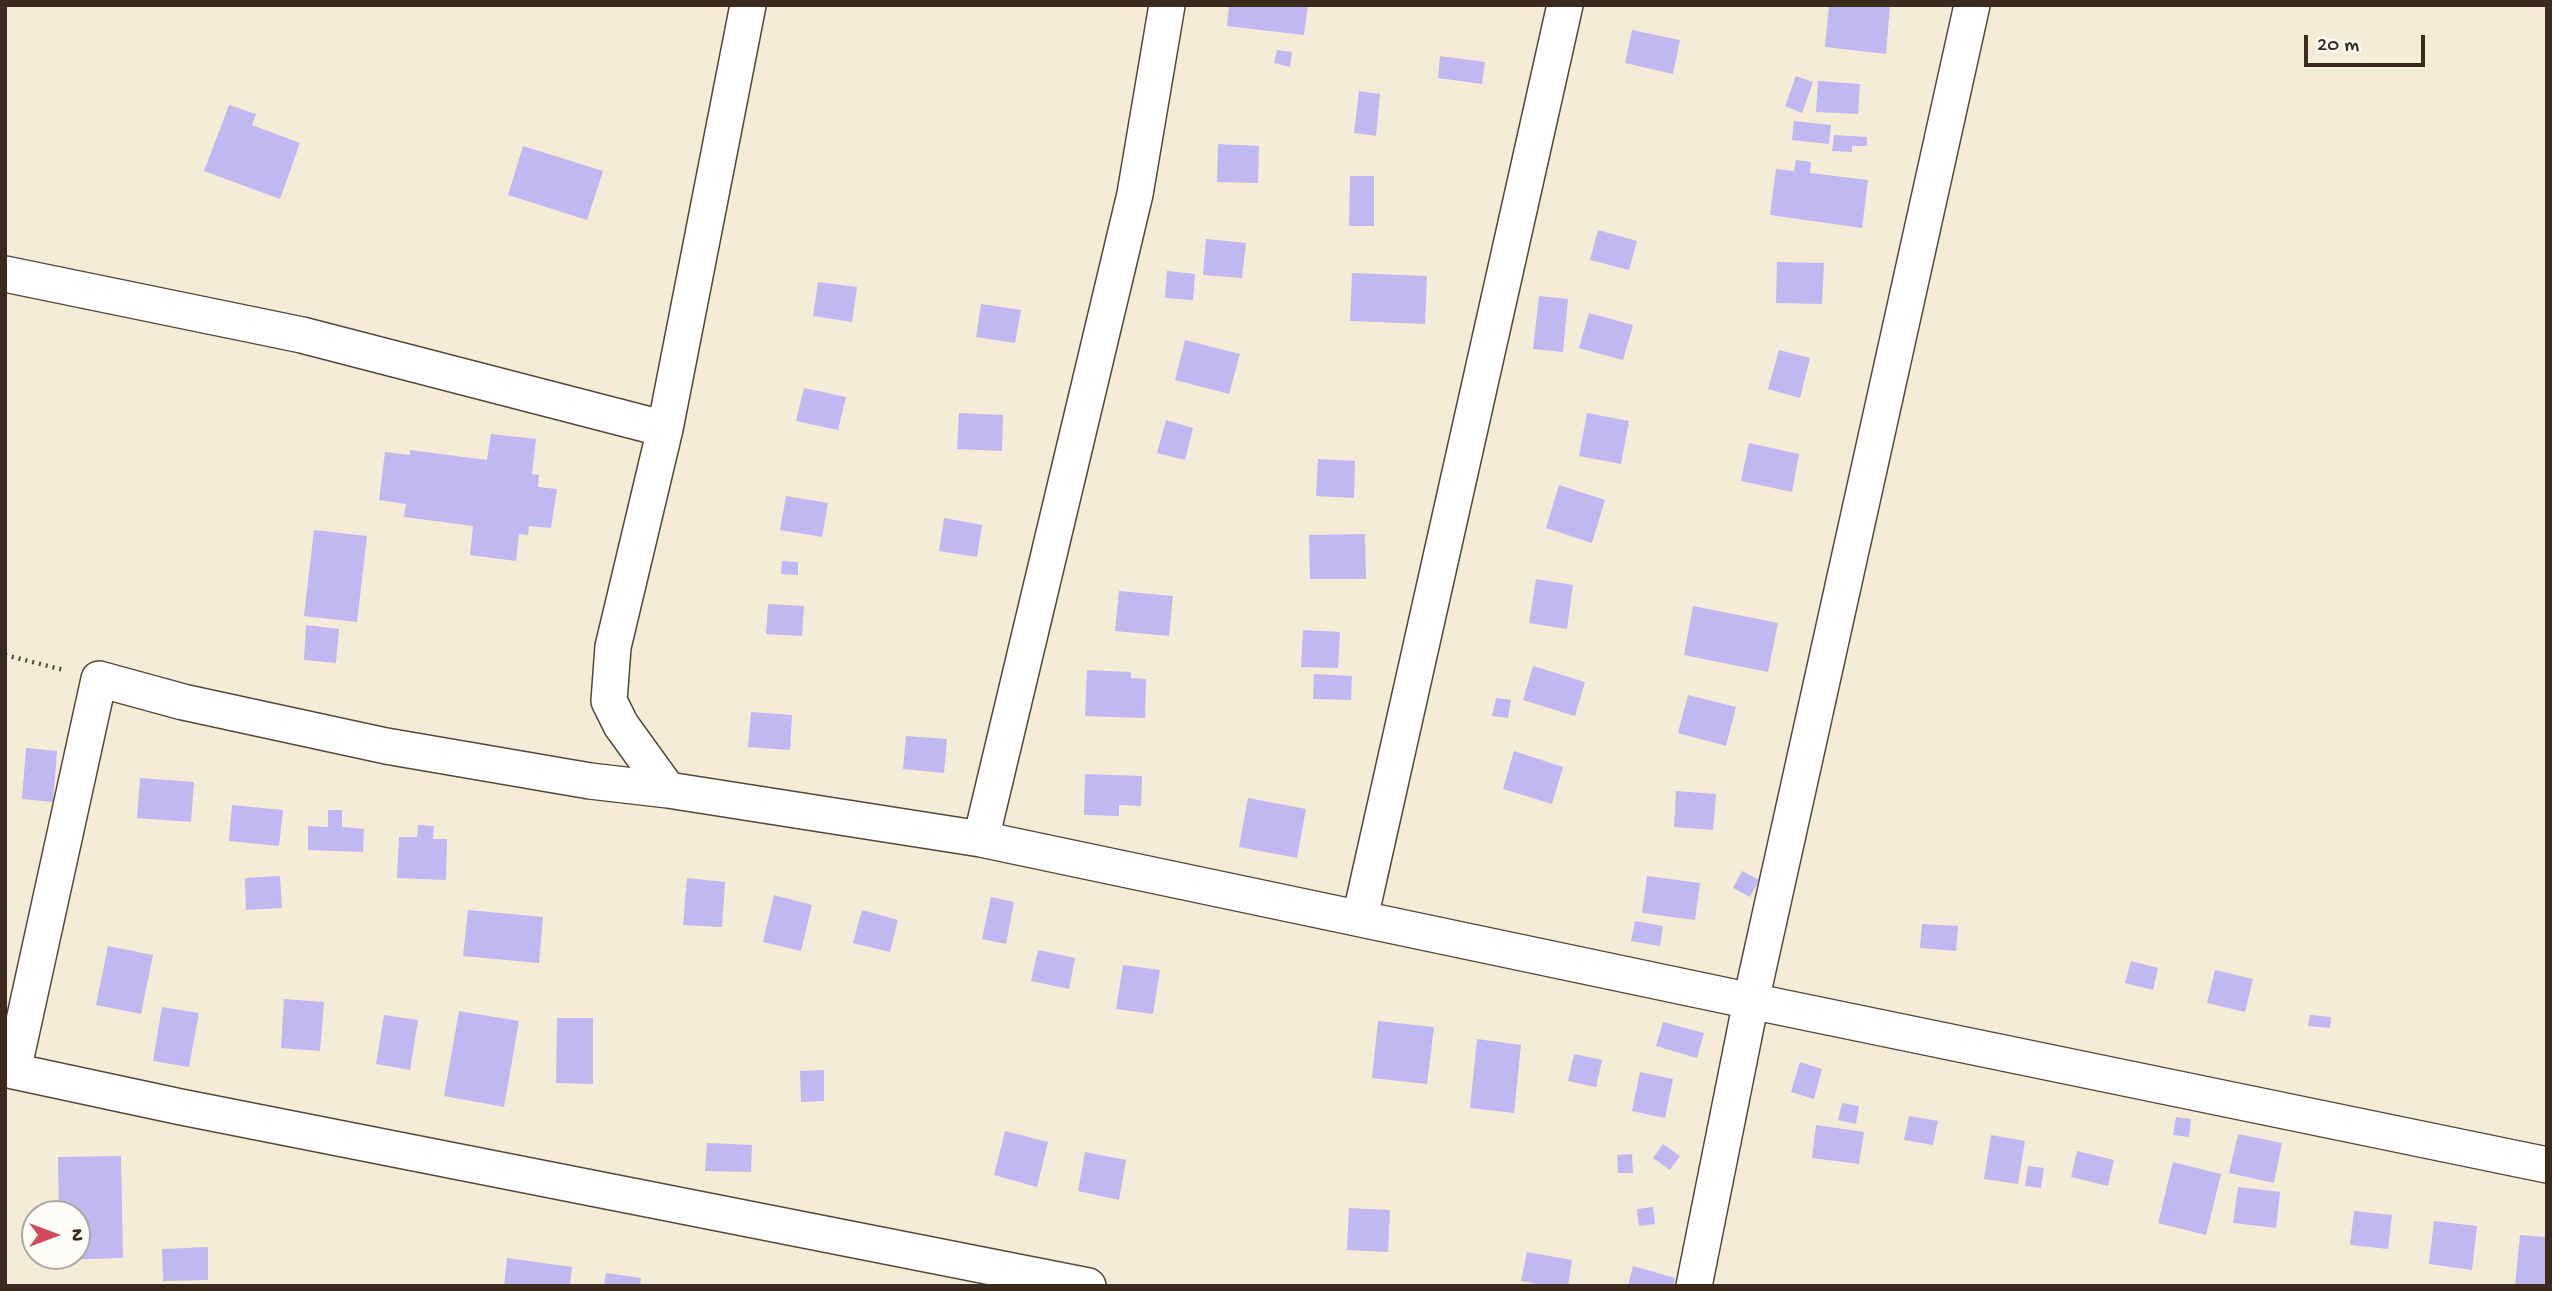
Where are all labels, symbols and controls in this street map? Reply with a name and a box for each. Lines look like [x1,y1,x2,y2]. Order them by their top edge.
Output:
scale bar [2307,21,2428,65]
text: 20 m [2317,34,2359,59]
north arrow [21,1200,91,1270]
text: N [64,1229,87,1241]

